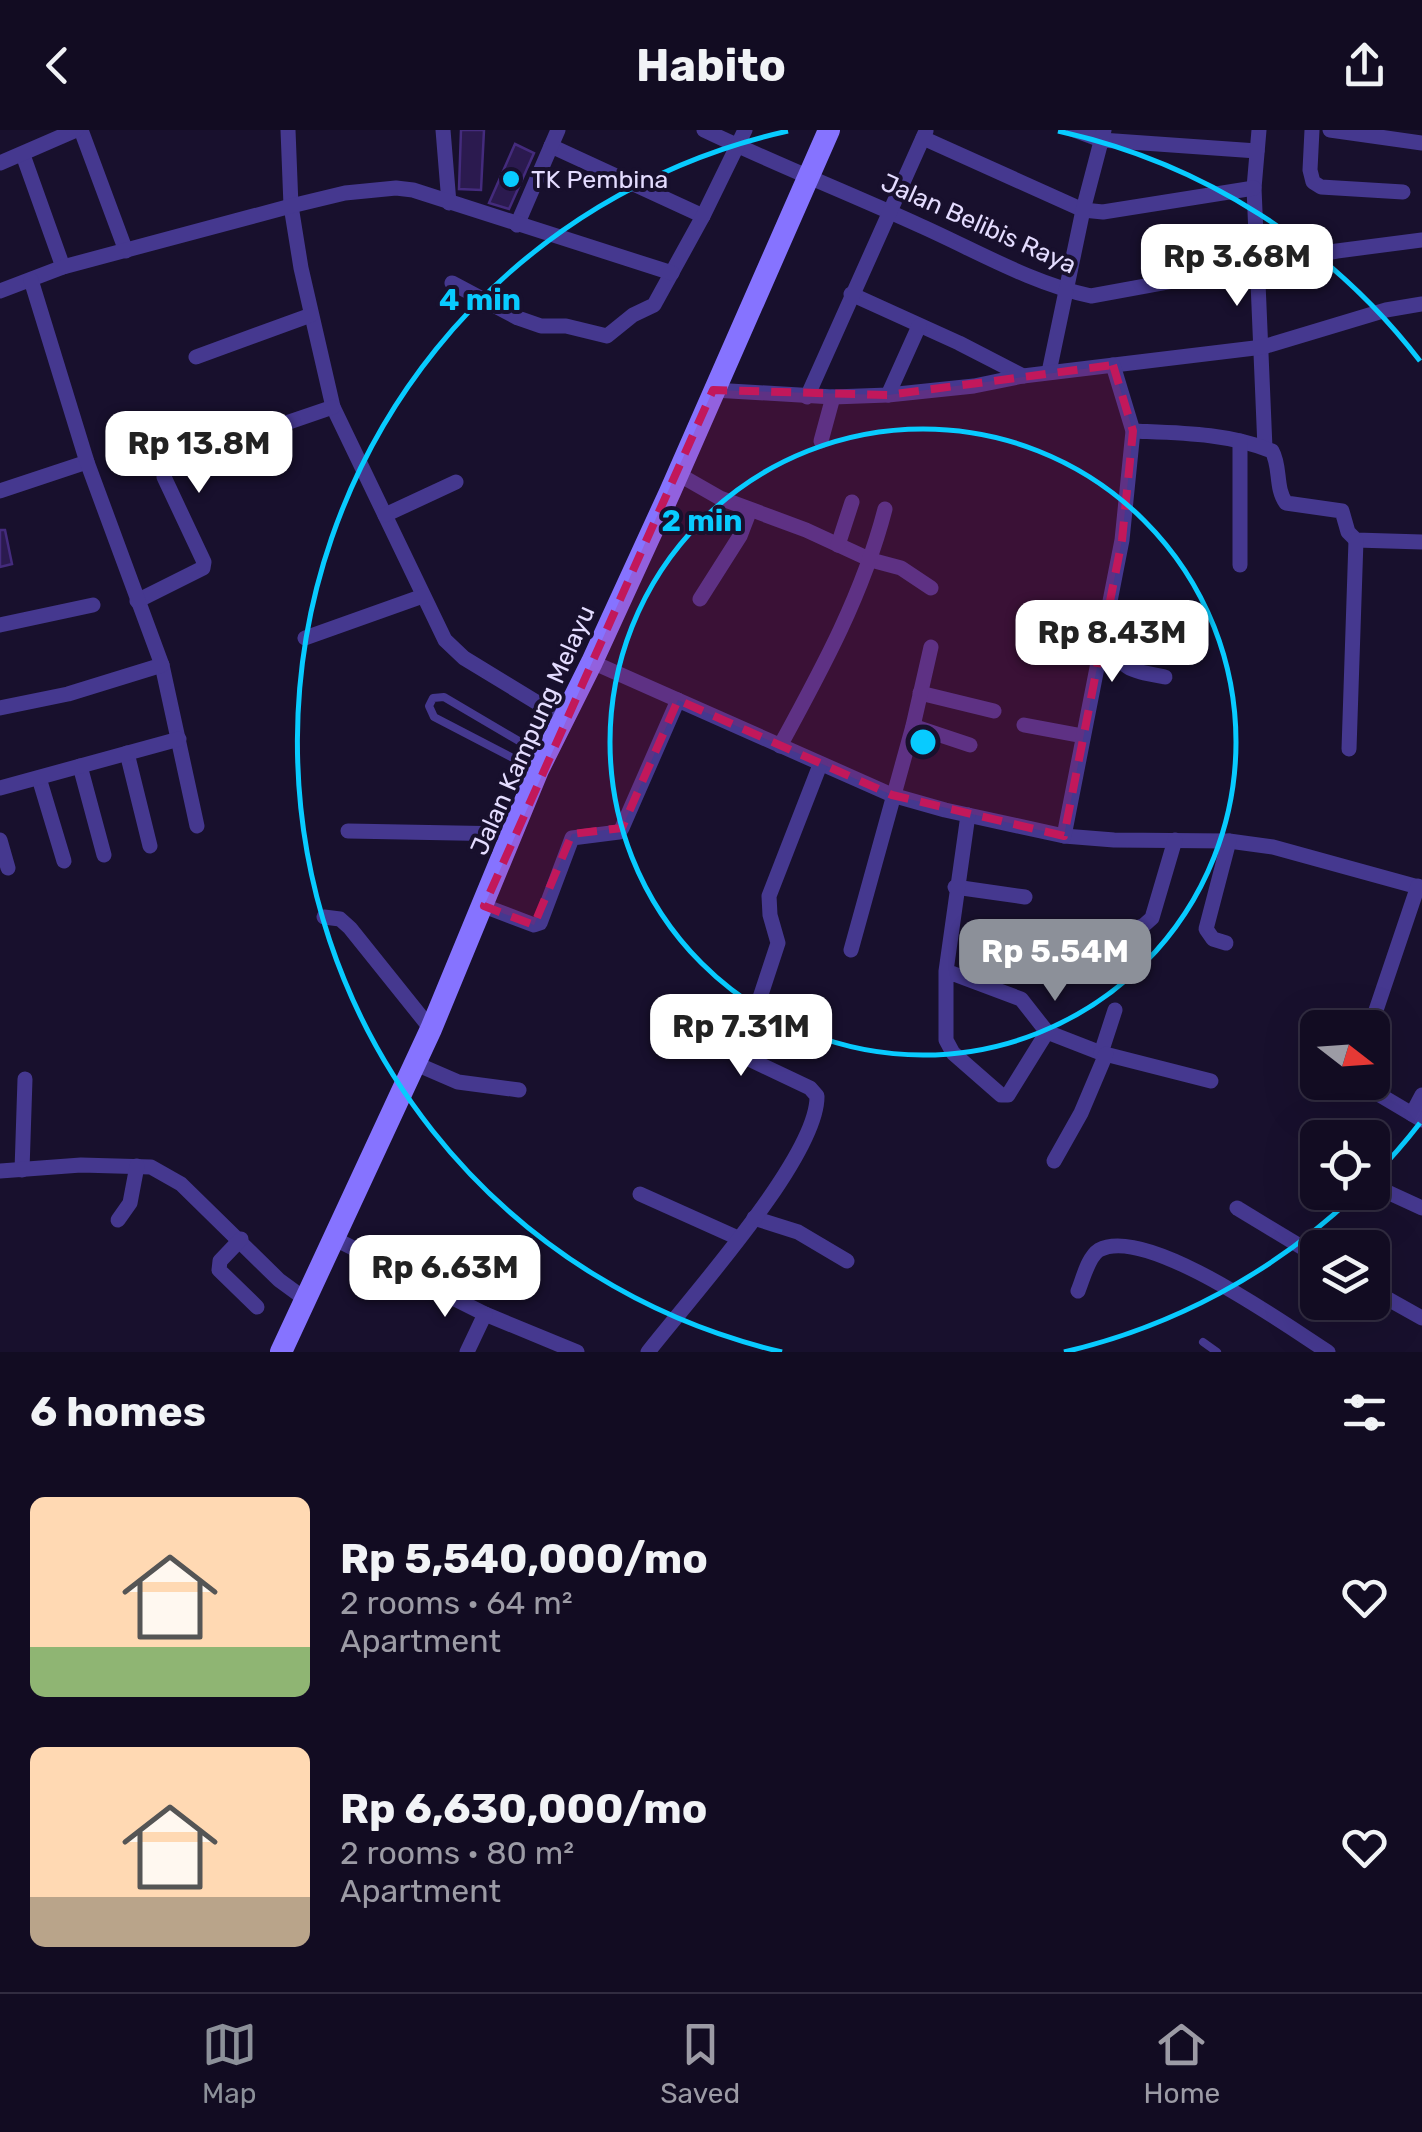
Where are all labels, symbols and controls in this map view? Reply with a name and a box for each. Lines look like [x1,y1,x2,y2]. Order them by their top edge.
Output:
icon: back [30,38,85,93]
icon: share [1337,38,1392,93]
text: Habito [636,39,786,92]
place label: TK Pembina [531,165,668,194]
street label: Jalan Belibis Raya [877,167,1081,279]
marker: TK Pembina [500,168,522,190]
pin: Rp 3.68M [1134,224,1340,309]
text: Rp 3.68M [1163,237,1311,275]
text: 4 min [439,282,521,318]
pin: Rp 13.8M [96,411,302,496]
text: Rp 13.8M [127,424,271,462]
text: 2 min [661,503,743,539]
pin: Rp 8.43M [1009,600,1215,685]
street label: Jalan Kampung Melayu [464,601,601,859]
text: Rp 8.43M [1038,613,1186,651]
centre of rings [905,724,941,760]
pin: Rp 5.54M [952,919,1158,1004]
text: Rp 5.54M [981,932,1129,970]
pin: Rp 7.31M [638,994,844,1079]
text: Rp 7.31M [672,1007,810,1045]
north arrow [1300,1010,1390,1100]
map controls [1300,1010,1390,1320]
button: locate [1300,1120,1390,1210]
button: layers [1300,1230,1390,1320]
pin: Rp 6.63M [342,1235,548,1320]
text: Rp 6.63M [371,1248,519,1286]
icon: filters [1337,1385,1392,1440]
text: 6 homes [30,1387,206,1437]
text: Rp 5,540,000/mo [340,1534,708,1584]
icon: home [110,1537,230,1657]
icon: heart [1337,1570,1392,1625]
text: 2 rooms · 64 m² [340,1584,573,1622]
text: Apartment [340,1622,501,1660]
text: Rp 6,630,000/mo [340,1784,707,1834]
icon: home [110,1787,230,1907]
icon: heart [1337,1820,1392,1875]
text: 2 rooms · 80 m² [340,1834,574,1872]
text: Apartment [340,1872,501,1910]
tab: Map [202,2017,257,2110]
tab: Saved [660,2017,740,2110]
tab: Home [1144,2017,1220,2110]

